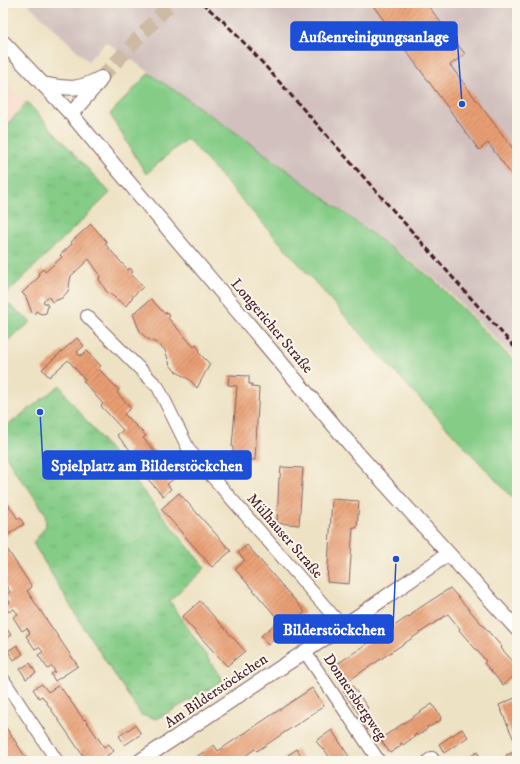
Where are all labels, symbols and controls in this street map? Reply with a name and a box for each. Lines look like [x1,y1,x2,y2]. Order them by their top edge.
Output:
callout: Außenreinigungsanlage [291,22,457,50]
text: Außenreinigungsanlage [298,27,449,47]
street label: Longericher Straße [227,275,317,377]
callout: Spielplatz am Bilderstöckchen [43,451,251,479]
text: Spielplatz am Bilderstöckchen [51,456,244,476]
street label: Mülhauser Straße [243,489,327,583]
callout: Bilderstöckchen [274,615,393,643]
text: Bilderstöckchen [283,620,386,640]
street label: Am Bilderstöckchen [161,649,271,733]
street label: Donnersbergweg [319,650,391,745]

